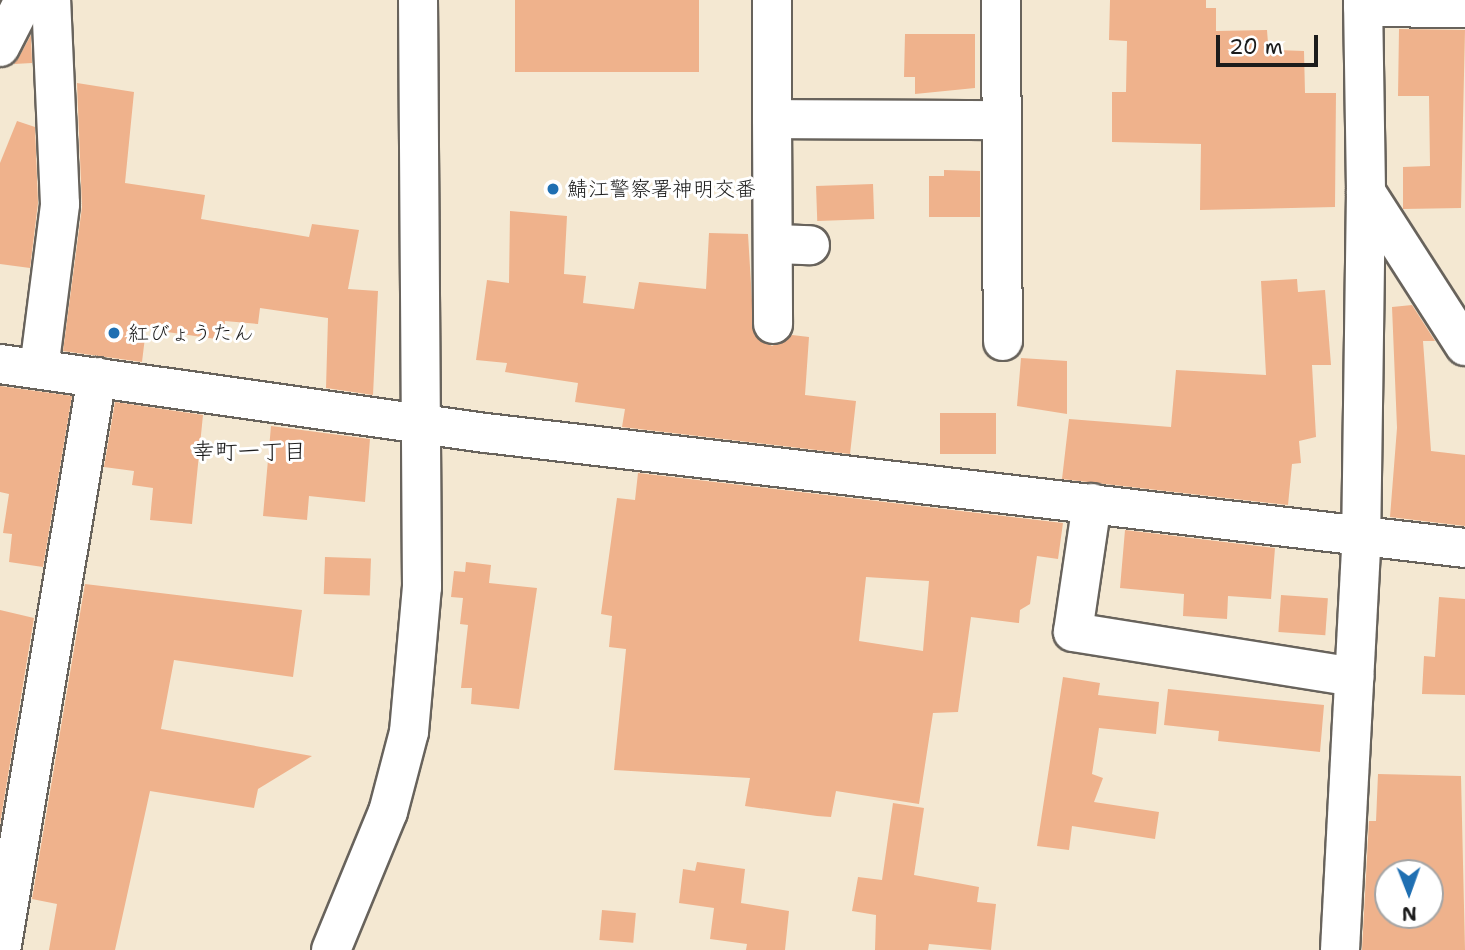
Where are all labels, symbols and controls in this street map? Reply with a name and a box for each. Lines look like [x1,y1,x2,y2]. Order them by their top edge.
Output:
scale bar [1220,21,1322,65]
text: 20 m [1229,33,1283,61]
place label: 鯖江警察署神明交番 [567,176,756,202]
marker: 鯖江警察署神明交番 [545,181,561,197]
place label: 紅びょうたん [128,320,254,346]
marker: 紅びょうたん [106,325,122,341]
district label: 幸町一丁目 [192,437,306,465]
north arrow [1374,859,1444,929]
text: N [1402,901,1417,926]

